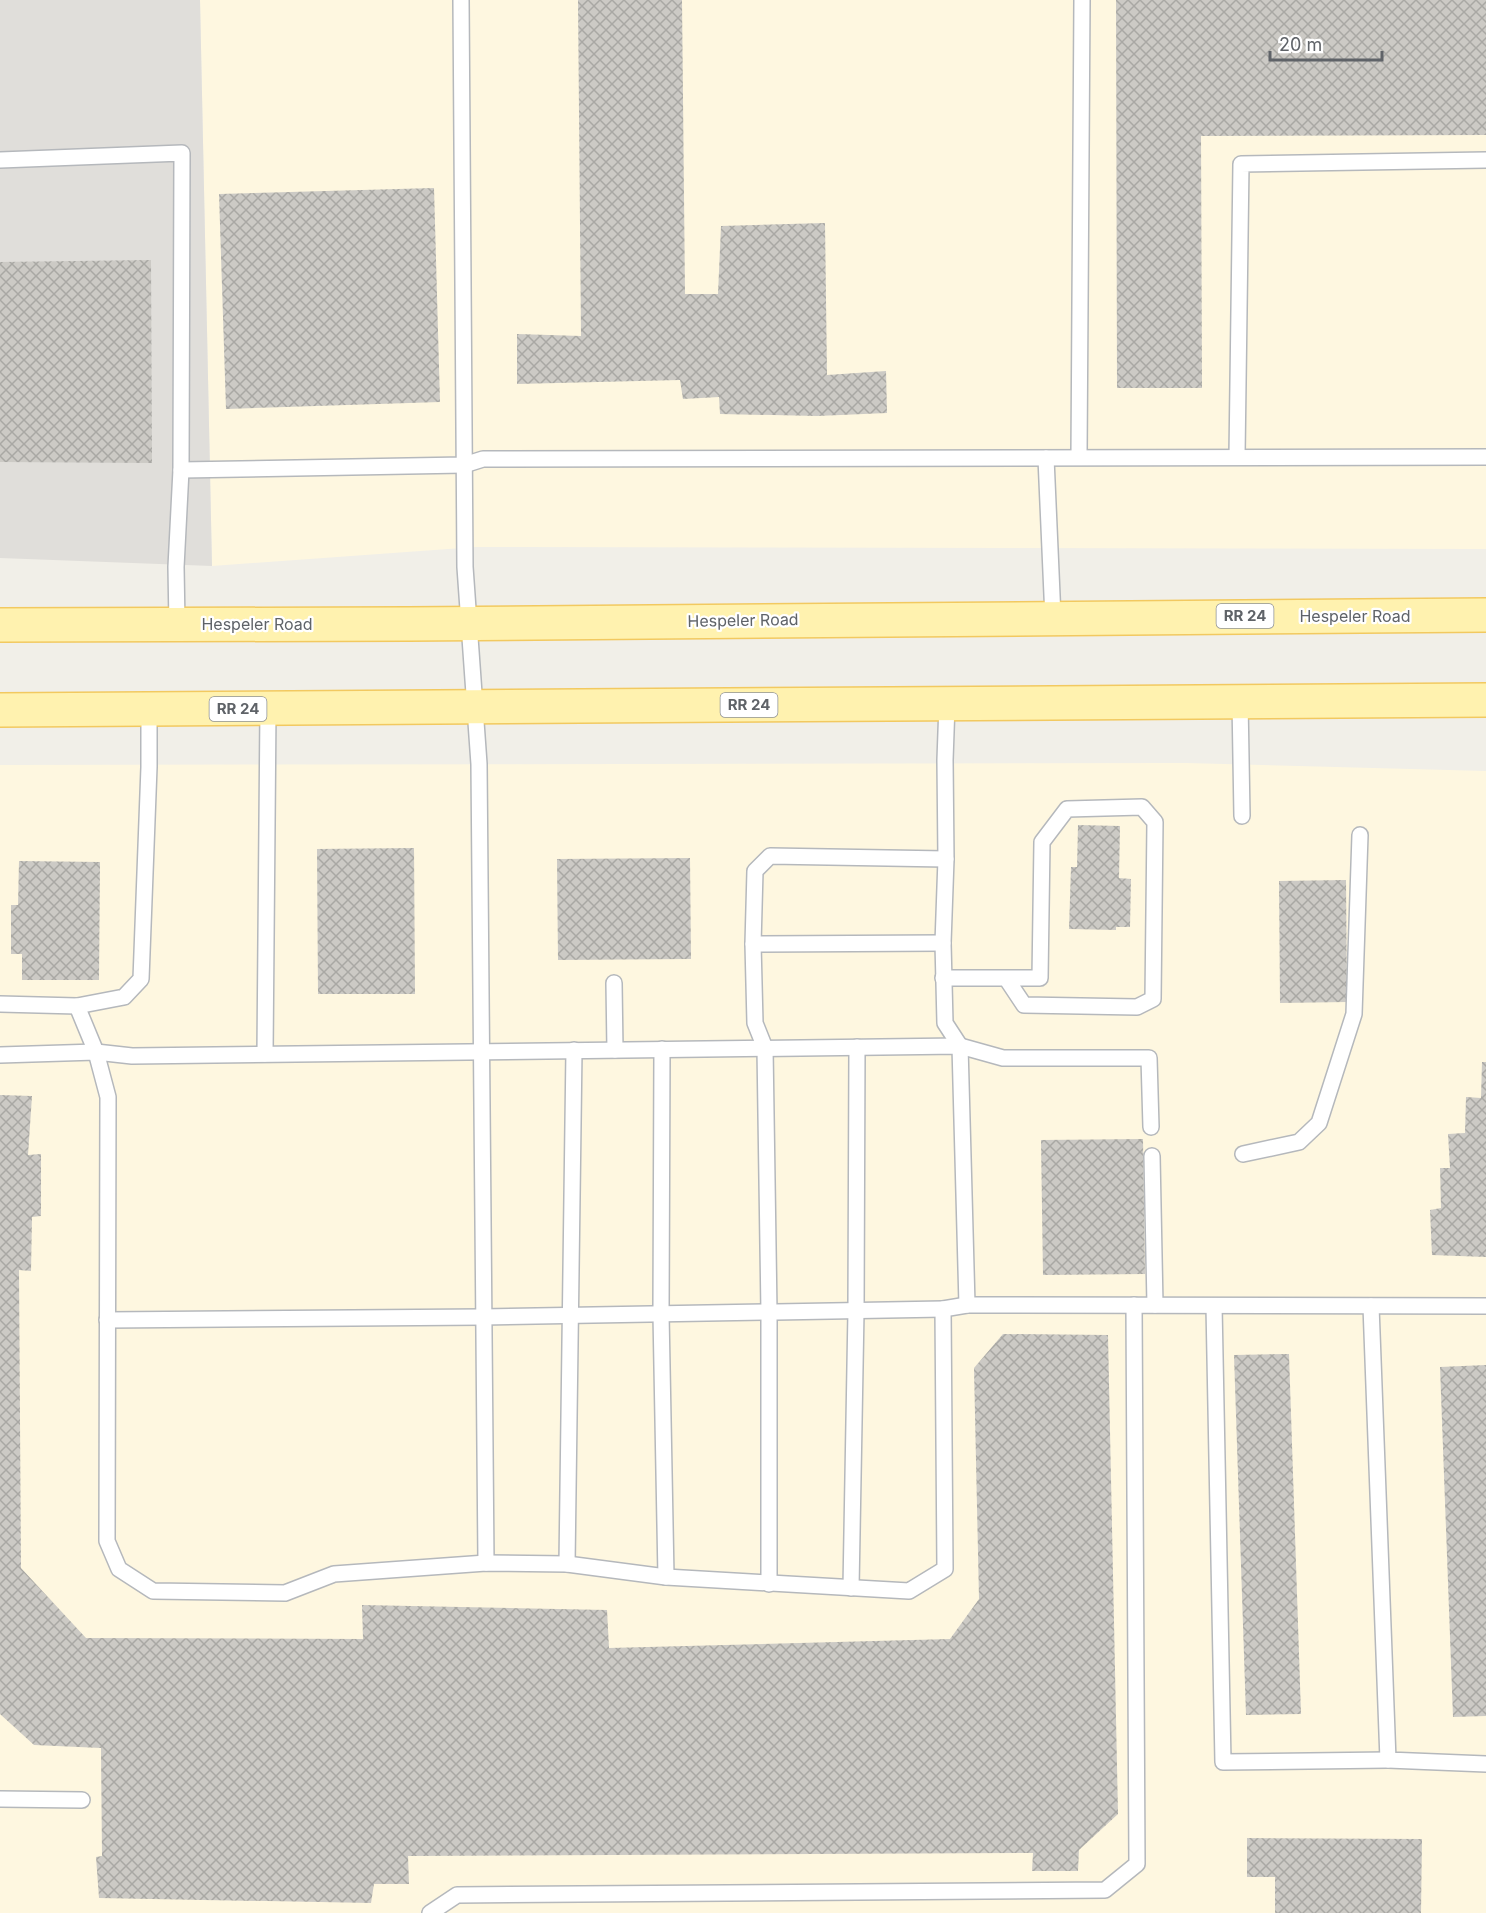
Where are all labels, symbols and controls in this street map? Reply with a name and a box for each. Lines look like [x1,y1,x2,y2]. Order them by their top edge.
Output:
scale bar [1270,24,1382,62]
text: 20 m [1279,34,1322,55]
road number: RR 24 [1216,604,1274,628]
street label: Hespeler Road [1299,606,1411,626]
street label: Hespeler Road [687,609,799,631]
street label: Hespeler Road [201,614,313,634]
road number: RR 24 [720,693,777,717]
road number: RR 24 [210,697,266,721]

